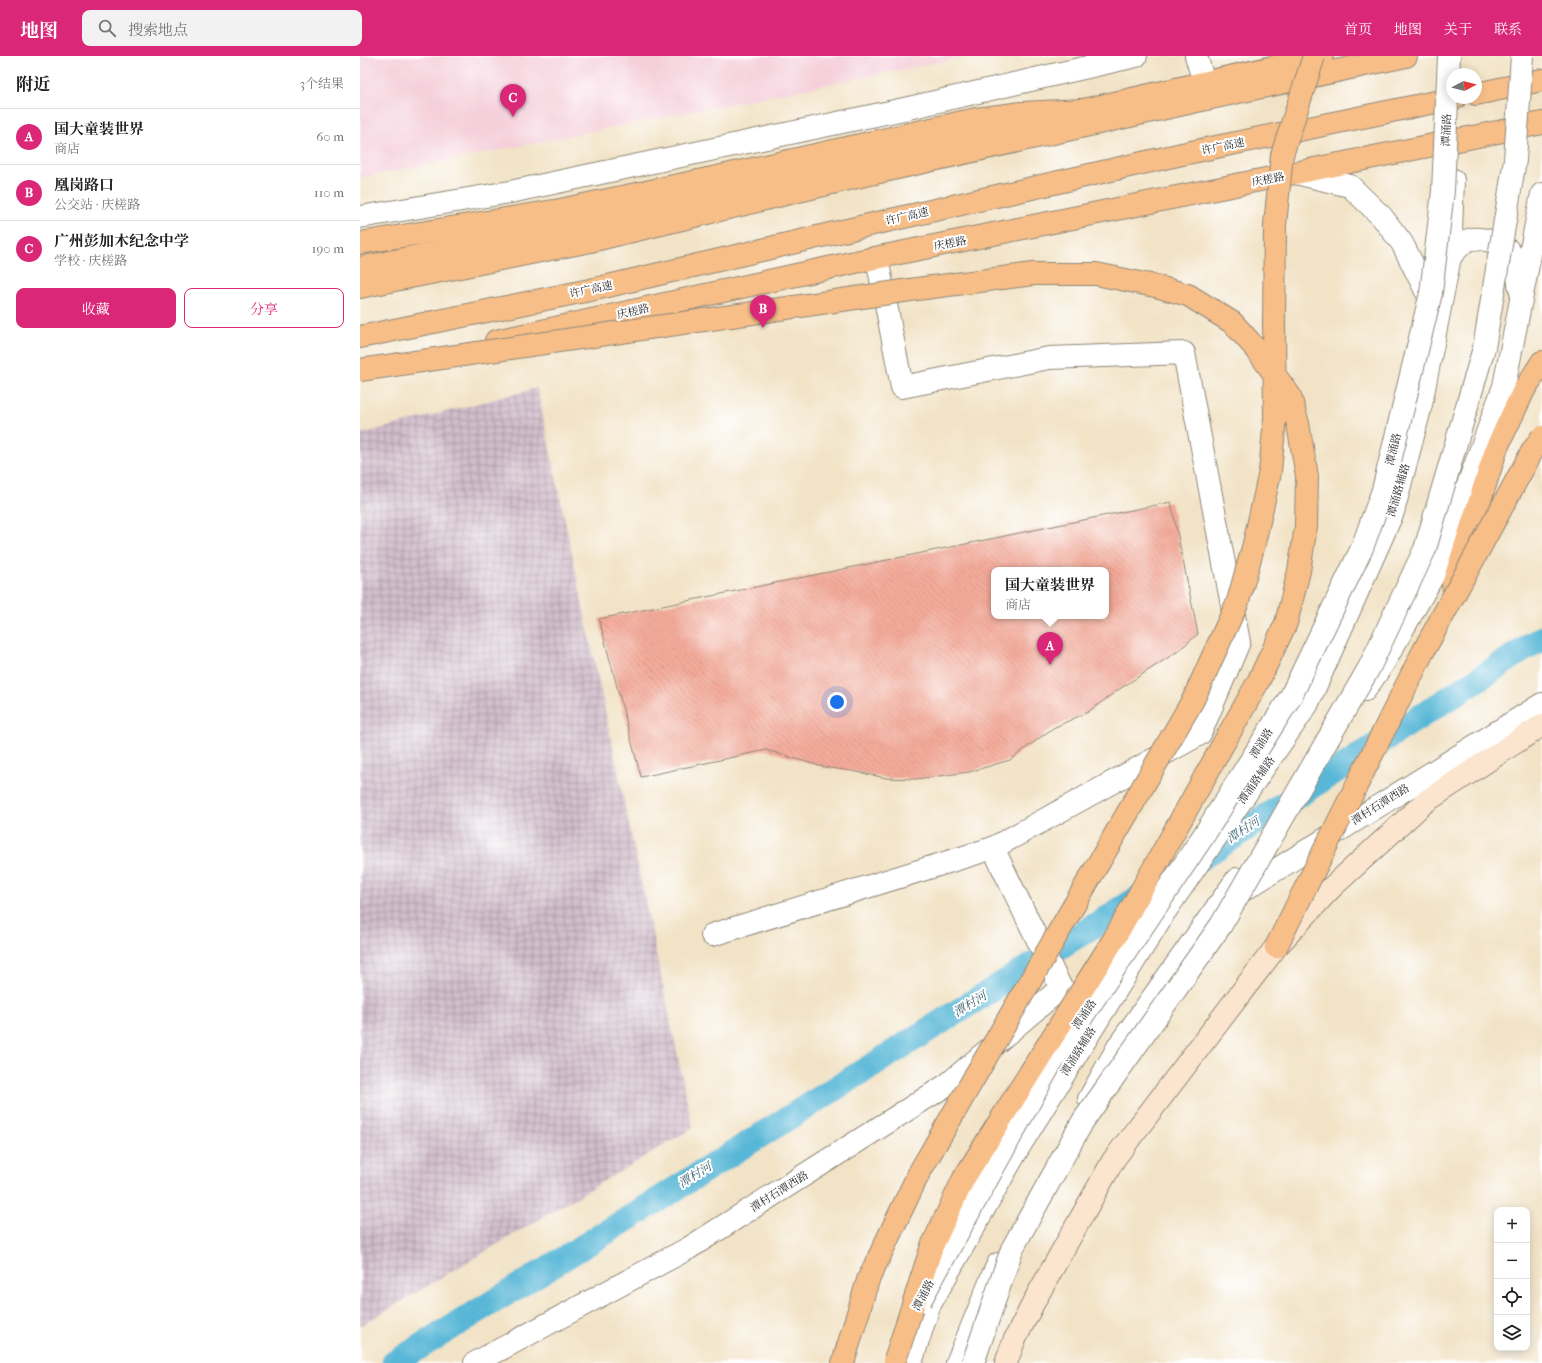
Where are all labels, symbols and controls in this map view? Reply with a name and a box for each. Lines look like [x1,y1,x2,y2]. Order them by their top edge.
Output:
search box [82,10,362,46]
icon: search [96,17,118,39]
text: 地图 [20,20,58,42]
text: 搜索地点 [128,21,188,39]
text: 首页 [1344,21,1372,38]
text: 地图 [1394,21,1422,38]
text: 关于 [1444,21,1472,38]
text: 联系 [1494,21,1522,38]
north arrow [1446,68,1482,104]
text: 附近 [16,74,50,94]
text: 3个结果 [300,76,344,91]
pin: C [500,84,526,117]
street label: 潭涌路 [1439,113,1454,147]
text: 国大童装世界 [54,120,144,138]
text: A [25,129,33,144]
text: 60 m [316,129,344,144]
street label: 许广高速 [1200,136,1246,157]
text: 商店 [54,141,80,156]
street label: 庆槎路 [1251,170,1286,189]
text: 凰岗路口 [54,176,114,194]
text: B [25,185,33,200]
text: 110 m [314,185,344,200]
text: 公交站 · 庆槎路 [54,197,140,212]
street label: 许广高速 [884,205,930,228]
text: 广州彭加木纪念中学 [54,232,189,250]
street label: 庆槎路 [933,234,968,253]
text: C [25,241,33,256]
text: 190 m [312,241,344,256]
text: 学校 · 庆槎路 [54,253,127,268]
street label: 许广高速 [568,279,614,300]
button: 收藏 [16,288,176,328]
button: 分享 [184,288,344,328]
pin: B [750,295,776,328]
street label: 庆槎路 [616,301,651,322]
street label: 潭涌路 [1383,432,1404,467]
street label: 潭涌路辅路 [1385,462,1412,518]
popup [991,567,1109,619]
text: 国大童装世界 [1005,576,1095,594]
text: 商店 [1005,597,1031,612]
pin: A [1037,632,1063,665]
your location [827,692,847,712]
street label: 潭涌路 [1247,726,1276,761]
street label: 潭涌路辅路 [1235,754,1278,807]
street label: 潭村石潭西路 [1349,781,1412,827]
water label: 潭村河 [1224,813,1264,846]
water label: 潭村河 [951,987,991,1019]
street label: 潭涌路 [1070,997,1099,1032]
street label: 潭涌路辅路 [1058,1024,1099,1078]
water label: 潭村河 [676,1158,716,1190]
street label: 潭村石潭西路 [748,1168,811,1214]
map controls [1494,1207,1530,1351]
button: + [1494,1207,1530,1243]
button: − [1494,1243,1530,1279]
street label: 潭涌路 [910,1278,937,1313]
button: locate [1494,1279,1530,1315]
button: layers [1494,1315,1530,1351]

